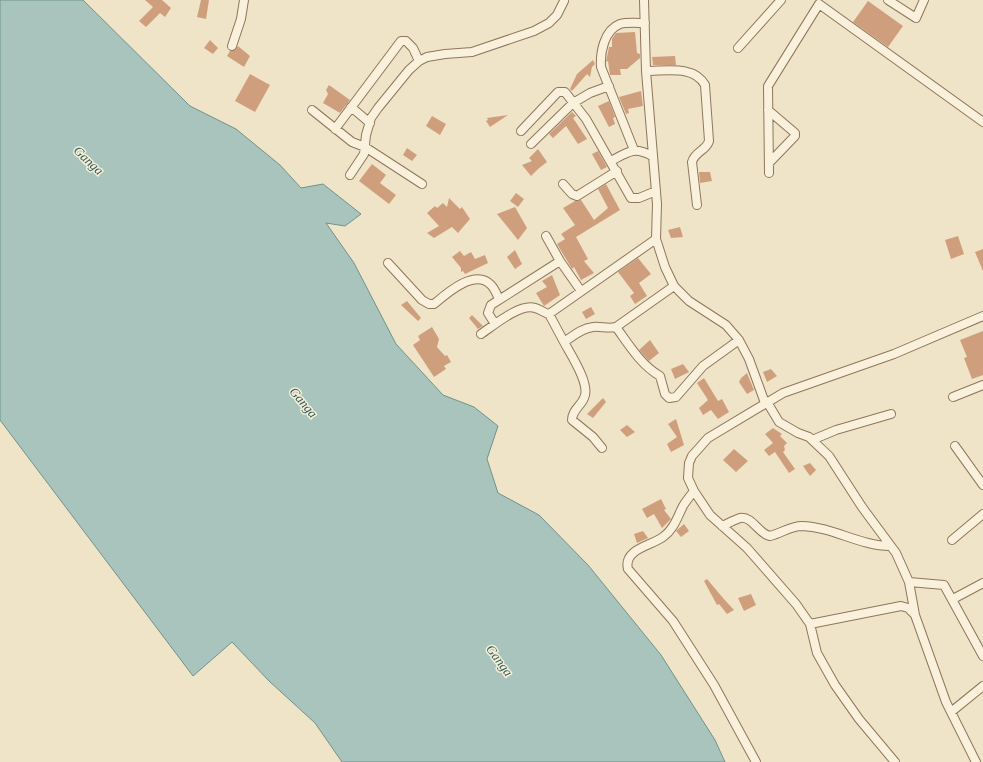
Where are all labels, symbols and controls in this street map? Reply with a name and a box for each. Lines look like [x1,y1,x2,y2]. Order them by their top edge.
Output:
water label: Ganga [71,143,107,178]
water label: Ganga [286,384,321,421]
water label: Ganga [483,642,516,679]

